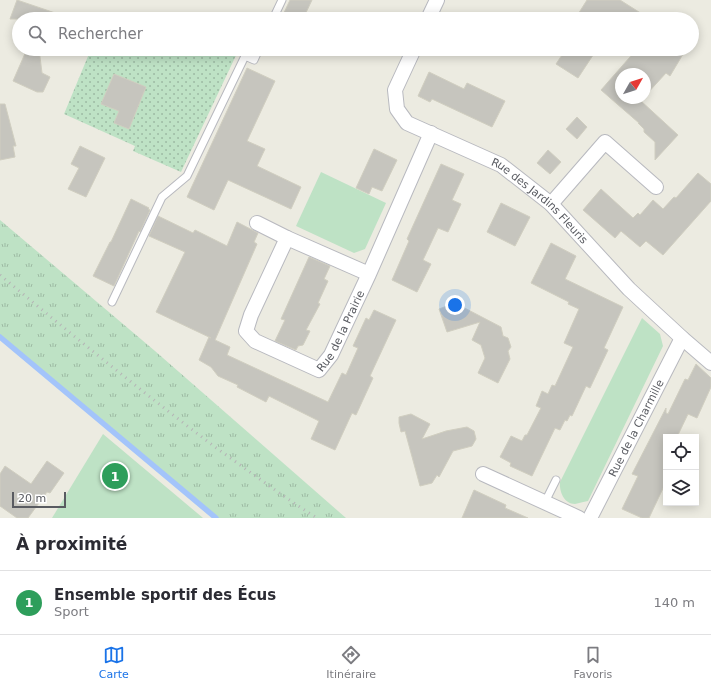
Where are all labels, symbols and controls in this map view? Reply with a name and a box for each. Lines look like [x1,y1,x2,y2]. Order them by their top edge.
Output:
search box [12,12,699,56]
icon: search [26,23,48,45]
text: Rechercher [58,25,143,43]
north arrow [615,68,651,104]
street label: Rue des Jardins Fleuris [489,156,590,247]
street label: Rue de la Prairie [314,288,368,374]
your location [445,295,465,315]
street label: Rue de la Charmille [606,377,667,479]
map controls [663,434,699,506]
button: locate [663,434,699,470]
pin: 1 [102,461,128,491]
button: layers [663,470,699,506]
scale bar [12,490,66,509]
text: 20 m [18,492,46,505]
text: À proximité [16,534,127,554]
text: Ensemble sportif des Écus [54,586,276,604]
text: 1 [24,595,34,610]
text: 140 m [653,595,695,610]
text: Sport [54,604,89,619]
tab: Carte [99,644,129,681]
tab: Itinéraire [326,644,376,681]
tab: Favoris [574,644,612,681]

